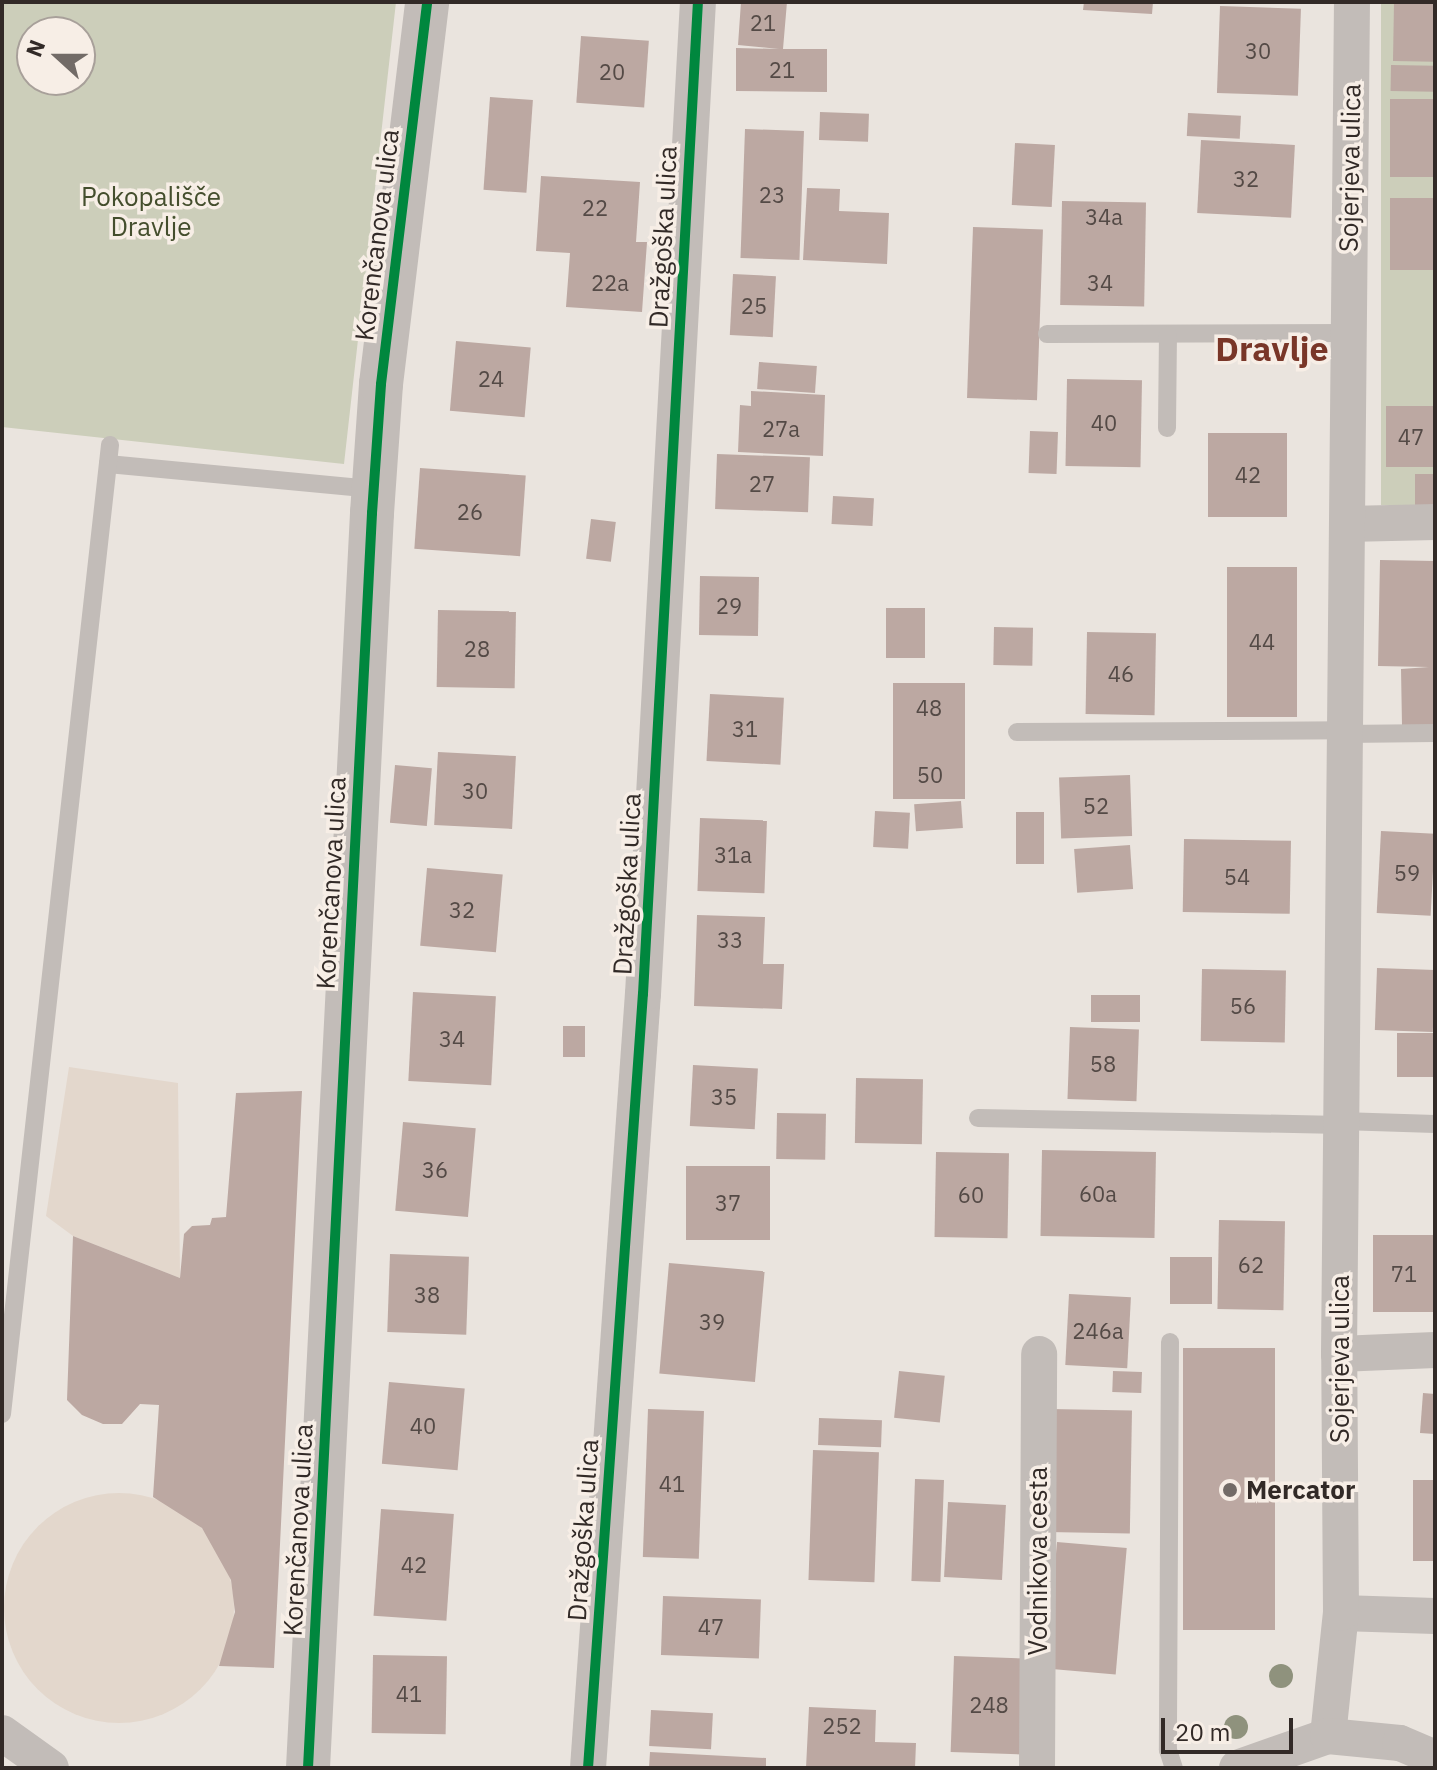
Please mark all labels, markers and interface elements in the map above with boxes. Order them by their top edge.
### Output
house number: 21 [750,10,776,36]
north arrow [16,16,96,96]
text: N [19,35,51,61]
house number: 30 [1245,38,1271,64]
house number: 21 [769,57,795,83]
house number: 20 [599,59,625,85]
street label: Sojerjeva ulica [1333,84,1367,252]
street label: Korenčanova ulica [349,127,405,343]
street label: Dražgoška ulica [643,145,683,329]
house number: 32 [1233,166,1259,192]
park label: Pokopališče Dravlje [81,181,221,242]
house number: 23 [759,182,785,208]
house number: 22 [582,195,608,221]
house number: 34a [1085,204,1123,230]
house number: 22a [591,270,629,296]
house number: 34 [1087,270,1113,296]
house number: 25 [741,293,767,319]
district label: Dravlje [1215,329,1329,369]
house number: 24 [478,366,504,392]
house number: 40 [1091,410,1117,436]
house number: 27a [762,416,800,442]
house number: 47 [1398,424,1424,450]
house number: 42 [1235,462,1261,488]
house number: 27 [749,471,775,497]
house number: 26 [457,499,483,525]
house number: 29 [716,593,742,619]
house number: 44 [1249,629,1275,655]
house number: 28 [464,636,490,662]
house number: 46 [1108,661,1134,687]
house number: 48 [916,695,942,721]
house number: 31 [732,716,758,742]
house number: 50 [917,762,943,788]
street label: Korenčanova ulica [310,776,352,990]
house number: 30 [462,778,488,804]
street label: Dražgoška ulica [607,792,647,976]
house number: 52 [1083,793,1109,819]
house number: 31a [714,842,752,868]
house number: 59 [1394,860,1420,886]
house number: 54 [1224,864,1250,890]
house number: 32 [449,897,475,923]
house number: 33 [717,927,743,953]
house number: 56 [1230,993,1256,1019]
house number: 34 [439,1026,465,1052]
house number: 58 [1090,1051,1116,1077]
house number: 35 [711,1084,737,1110]
house number: 36 [422,1157,448,1183]
house number: 60a [1079,1181,1117,1207]
house number: 60 [958,1182,984,1208]
house number: 37 [715,1190,741,1216]
house number: 62 [1238,1252,1264,1278]
house number: 71 [1391,1261,1417,1287]
street label: Sojerjeva ulica [1324,1275,1356,1443]
house number: 38 [414,1282,440,1308]
house number: 39 [699,1309,725,1335]
house number: 246a [1072,1318,1124,1344]
house number: 40 [410,1413,436,1439]
street label: Korenčanova ulica [277,1423,319,1637]
street label: Dražgoška ulica [561,1438,605,1622]
street label: Vodnikova cesta [1022,1467,1054,1655]
house number: 41 [659,1471,685,1497]
place label: Mercator [1246,1474,1355,1506]
marker: Mercator [1221,1481,1239,1499]
house number: 42 [401,1552,427,1578]
house number: 47 [698,1614,724,1640]
house number: 41 [396,1681,422,1707]
house number: 248 [969,1692,1009,1718]
scale bar [1165,1702,1297,1752]
house number: 252 [822,1713,862,1739]
text: 20 m [1175,1716,1230,1748]

